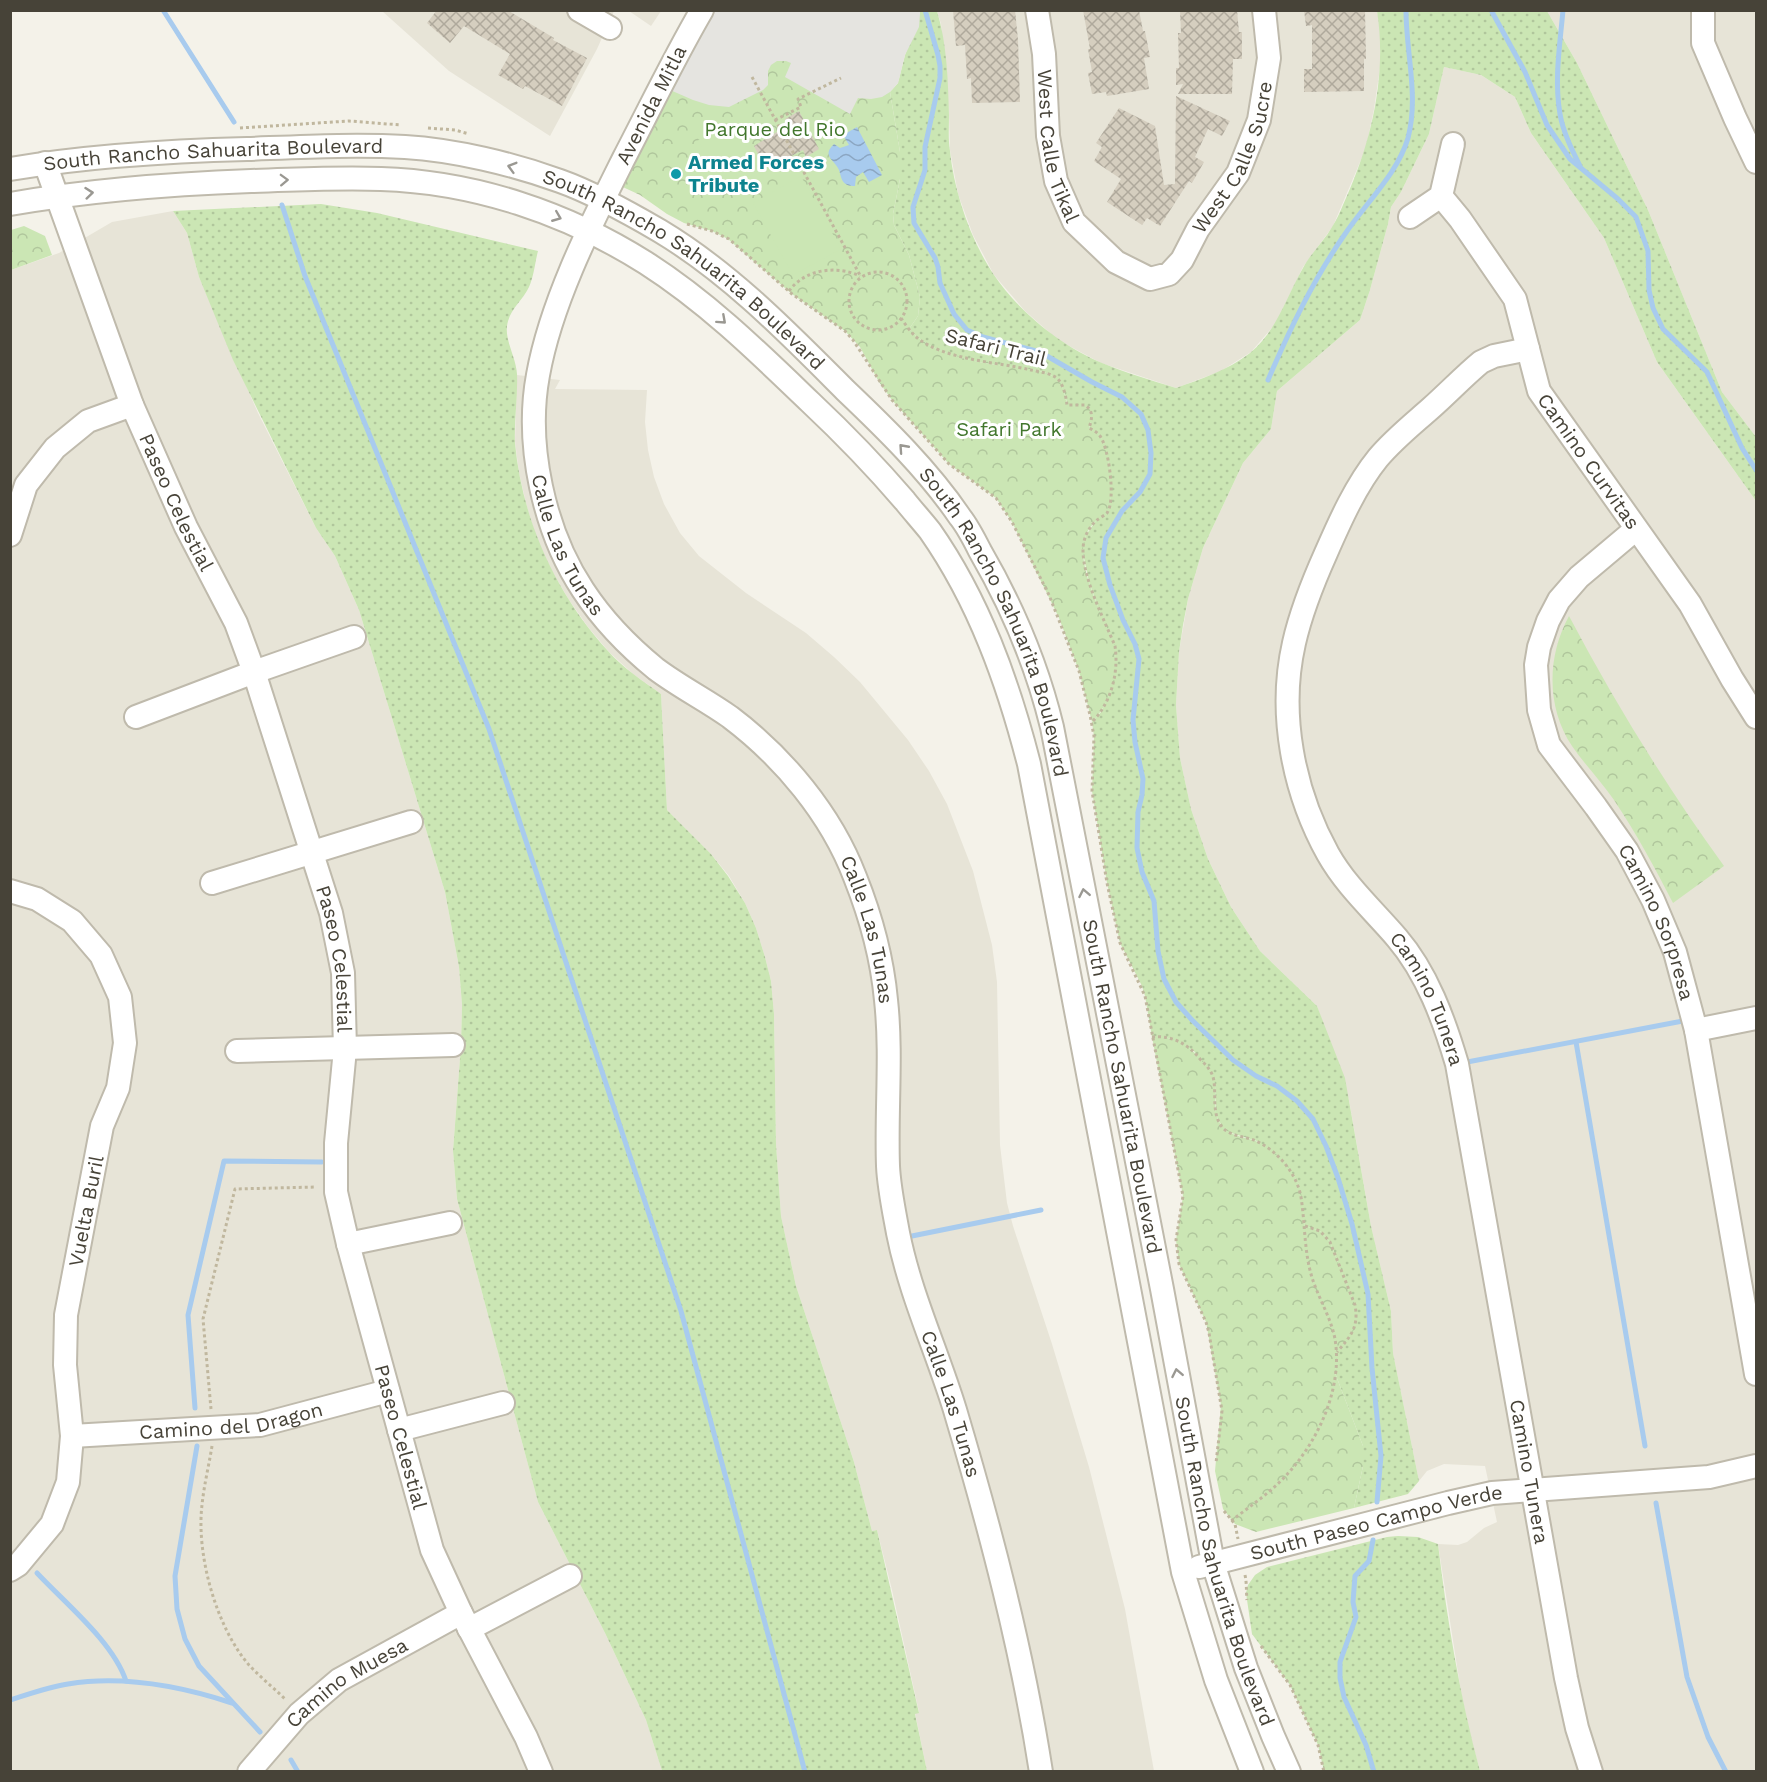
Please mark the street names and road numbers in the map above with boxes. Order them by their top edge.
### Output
street label: Avenida Mitla [611,41,691,169]
street label: West Calle Tikal [1033,69,1085,226]
street label: West Calle Sucre [1187,80,1277,238]
street label: South Rancho Sahuarita Boulevard [42,134,383,176]
street label: South Rancho Sahuarita Boulevard [540,164,830,375]
street label: Safari Trail [943,323,1049,371]
street label: Camino Curvitas [1532,389,1645,534]
street label: Paseo Celestial [134,430,219,575]
street label: South Rancho Sahuarita Boulevard [914,462,1073,779]
street label: Calle Las Tunas [527,472,609,620]
street label: Camino Sorpresa [1613,840,1699,1003]
street label: Calle Las Tunas [835,852,898,1005]
street label: Paseo Celestial [311,882,357,1033]
street label: South Rancho Sahuarita Boulevard [1078,917,1167,1256]
street label: Camino Tunera [1385,927,1469,1069]
street label: Vuelta Buril [63,1153,109,1269]
street label: Calle Las Tunas [916,1327,986,1480]
street label: Paseo Celestial [370,1362,432,1512]
street label: South Rancho Sahuarita Boulevard [1170,1394,1280,1729]
street label: Camino del Dragon [138,1397,325,1444]
street label: Camino Tunera [1505,1397,1554,1546]
street label: South Paseo Campo Verde [1248,1480,1503,1565]
street label: Camino Muesa [281,1633,412,1733]

